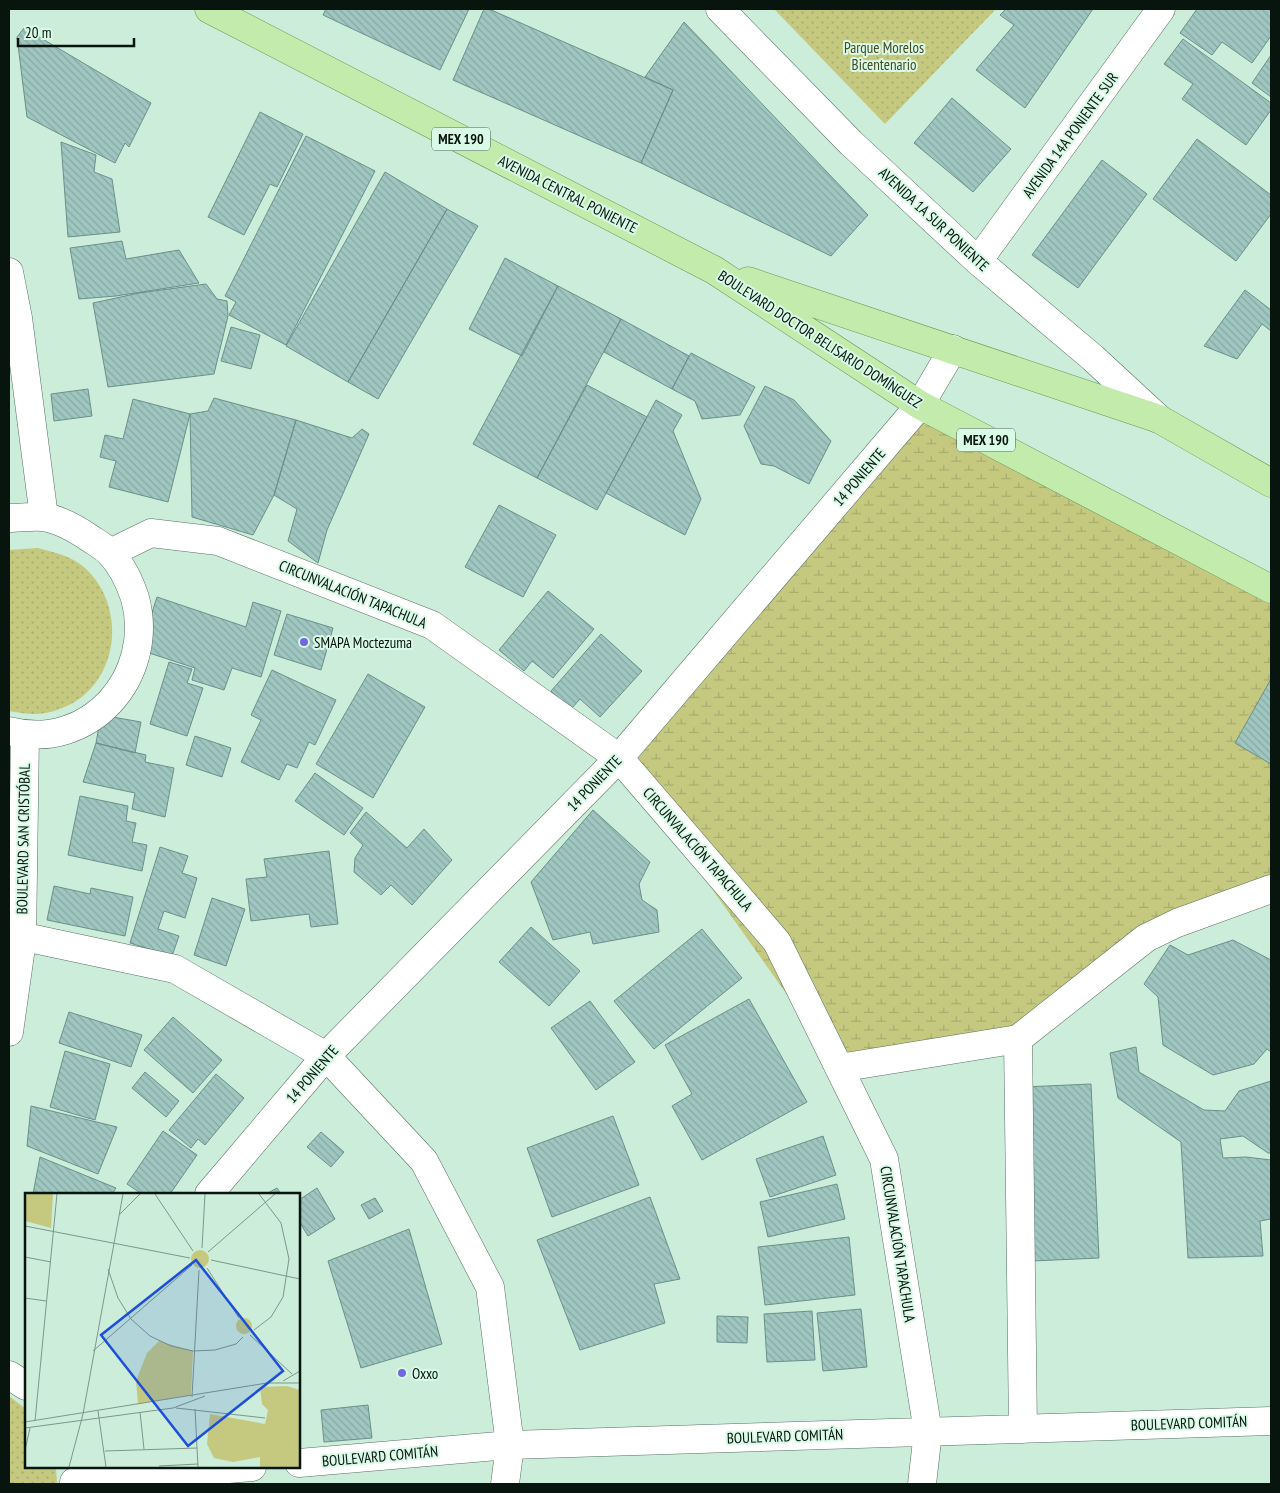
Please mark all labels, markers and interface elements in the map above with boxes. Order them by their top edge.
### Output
scale bar [18,15,134,47]
text: 20 m [25,23,51,42]
park label: Parque Morelos Bicentenario [844,38,924,74]
street label: AVENIDA 14A PONIENTE SUR [1018,68,1122,202]
road number: MEX 190 [432,128,490,150]
street label: AVENIDA CENTRAL PONIENTE [495,151,641,237]
street label: AVENIDA 1A SUR PONIENTE [875,163,993,275]
street label: BOULEVARD DOCTOR BELISARIO DOMÍNGUEZ [715,266,926,412]
road number: MEX 190 [957,428,1015,452]
street label: 14 PONIENTE [829,444,889,510]
street label: CIRCUNVALACIÓN TAPACHULA [276,556,431,633]
place label: SMAPA Moctezuma [314,633,412,652]
marker: SMAPA Moctezuma [298,636,310,648]
street label: 14 PONIENTE [563,751,625,815]
street label: BOULEVARD SAN CRISTÓBAL [12,763,34,915]
street label: CIRCUNVALACIÓN TAPACHULA [639,783,758,915]
street label: 14 PONIENTE [282,1041,342,1107]
street label: CIRCUNVALACIÓN TAPACHULA [876,1165,920,1324]
inset map [25,1193,300,1468]
place label: Oxxo [412,1364,438,1383]
marker: Oxxo [396,1367,408,1379]
street label: BOULEVARD COMITÁN [1131,1411,1247,1435]
street label: BOULEVARD COMITÁN [727,1424,843,1448]
street label: BOULEVARD COMITÁN [321,1441,439,1471]

